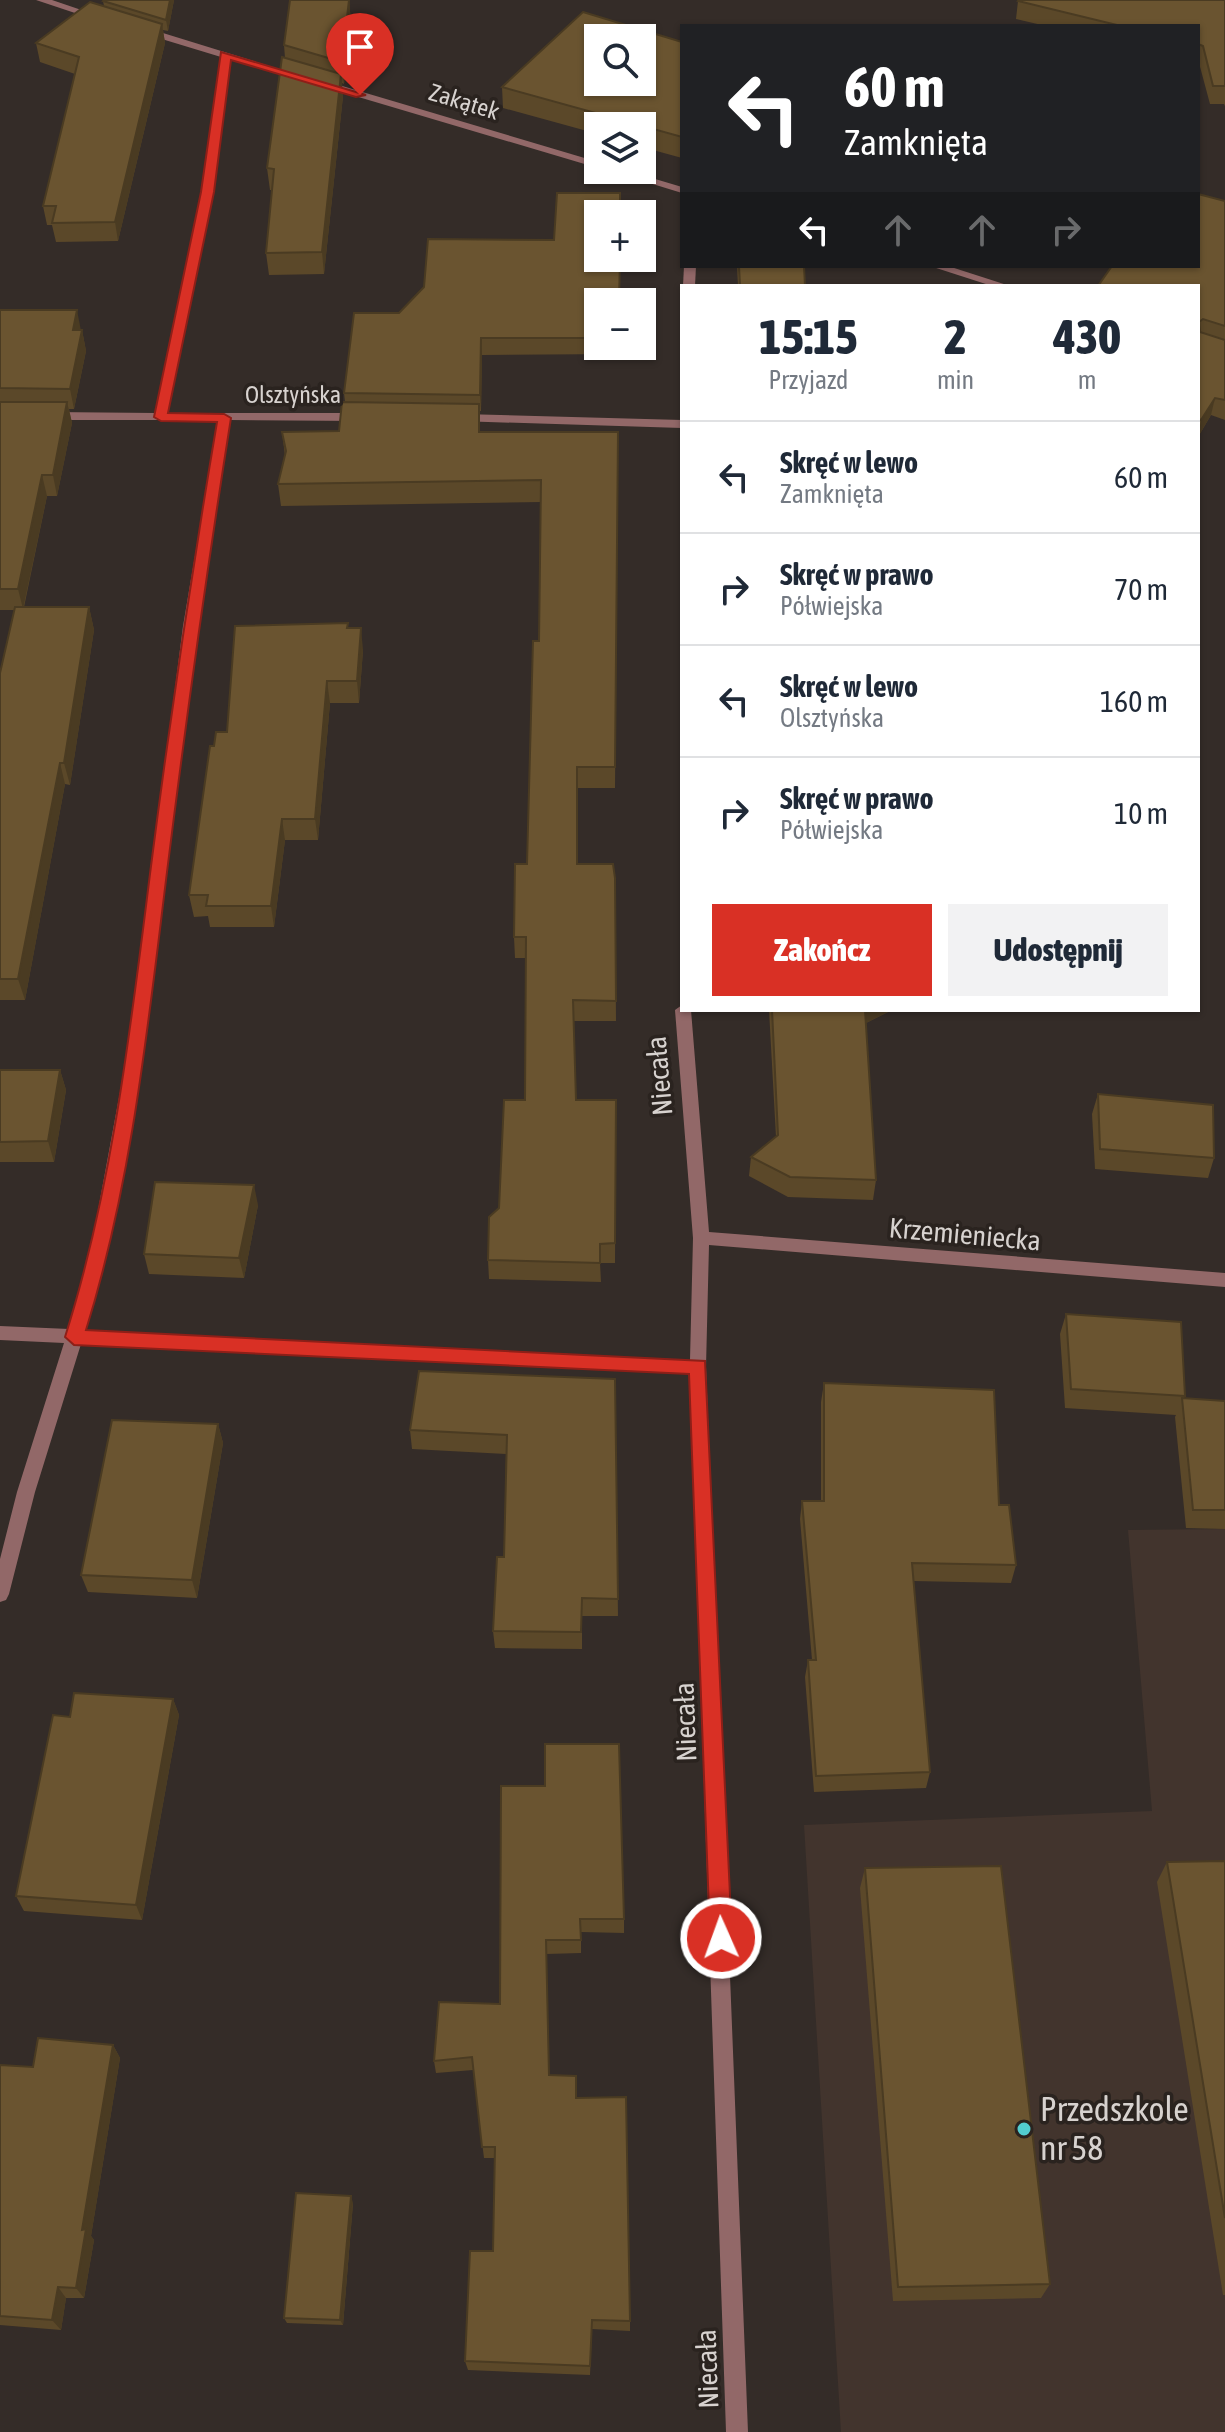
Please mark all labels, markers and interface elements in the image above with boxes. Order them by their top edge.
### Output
pin [326,13,394,95]
map controls [584,24,656,360]
button: search [584,24,656,96]
icon: arrive [338,25,382,69]
text: 60 m [844,55,945,119]
icon: left [712,56,816,160]
street label: Zakątek [426,78,503,125]
button: layers [584,112,656,184]
text: Zamknięta [844,121,988,163]
button: + [584,200,656,272]
icon: left [792,208,836,252]
icon: ahead [876,208,920,252]
icon: ahead [960,208,1004,252]
icon: right [1044,208,1088,252]
button: − [584,288,656,360]
text: 15:15 [759,309,858,364]
text: 2 [944,309,967,364]
text: 430 [1053,309,1121,364]
text: Przyjazd [768,365,848,395]
text: min [937,365,974,395]
text: m [1078,365,1096,395]
street label: Olsztyńska [245,381,341,408]
text: Skręć w lewo [780,445,918,479]
icon: left [712,455,756,499]
text: 60 m [1114,460,1168,494]
text: Zamknięta [780,479,884,509]
text: Skręć w prawo [780,557,933,591]
icon: right [712,567,756,611]
text: 70 m [1114,572,1168,606]
text: Półwiejska [780,591,883,621]
text: Skręć w lewo [780,669,918,703]
icon: left [712,679,756,723]
text: 160 m [1100,684,1168,718]
text: Olsztyńska [780,703,884,733]
text: Skręć w prawo [780,781,933,815]
icon: right [712,791,756,835]
text: 10 m [1114,796,1168,830]
text: Półwiejska [780,815,883,845]
button: Zakończ [712,904,932,996]
button: Udostępnij [948,904,1168,996]
street label: Niecała [640,1035,678,1117]
street label: Krzemieniecka [888,1211,1042,1257]
street label: Niecała [668,1682,702,1762]
position arrow [679,1896,763,1980]
place label: Przedszkole nr 58 [1040,2089,1189,2167]
marker: Przedszkole nr 58 [1015,2120,1033,2138]
street label: Niecała [690,2329,724,2409]

